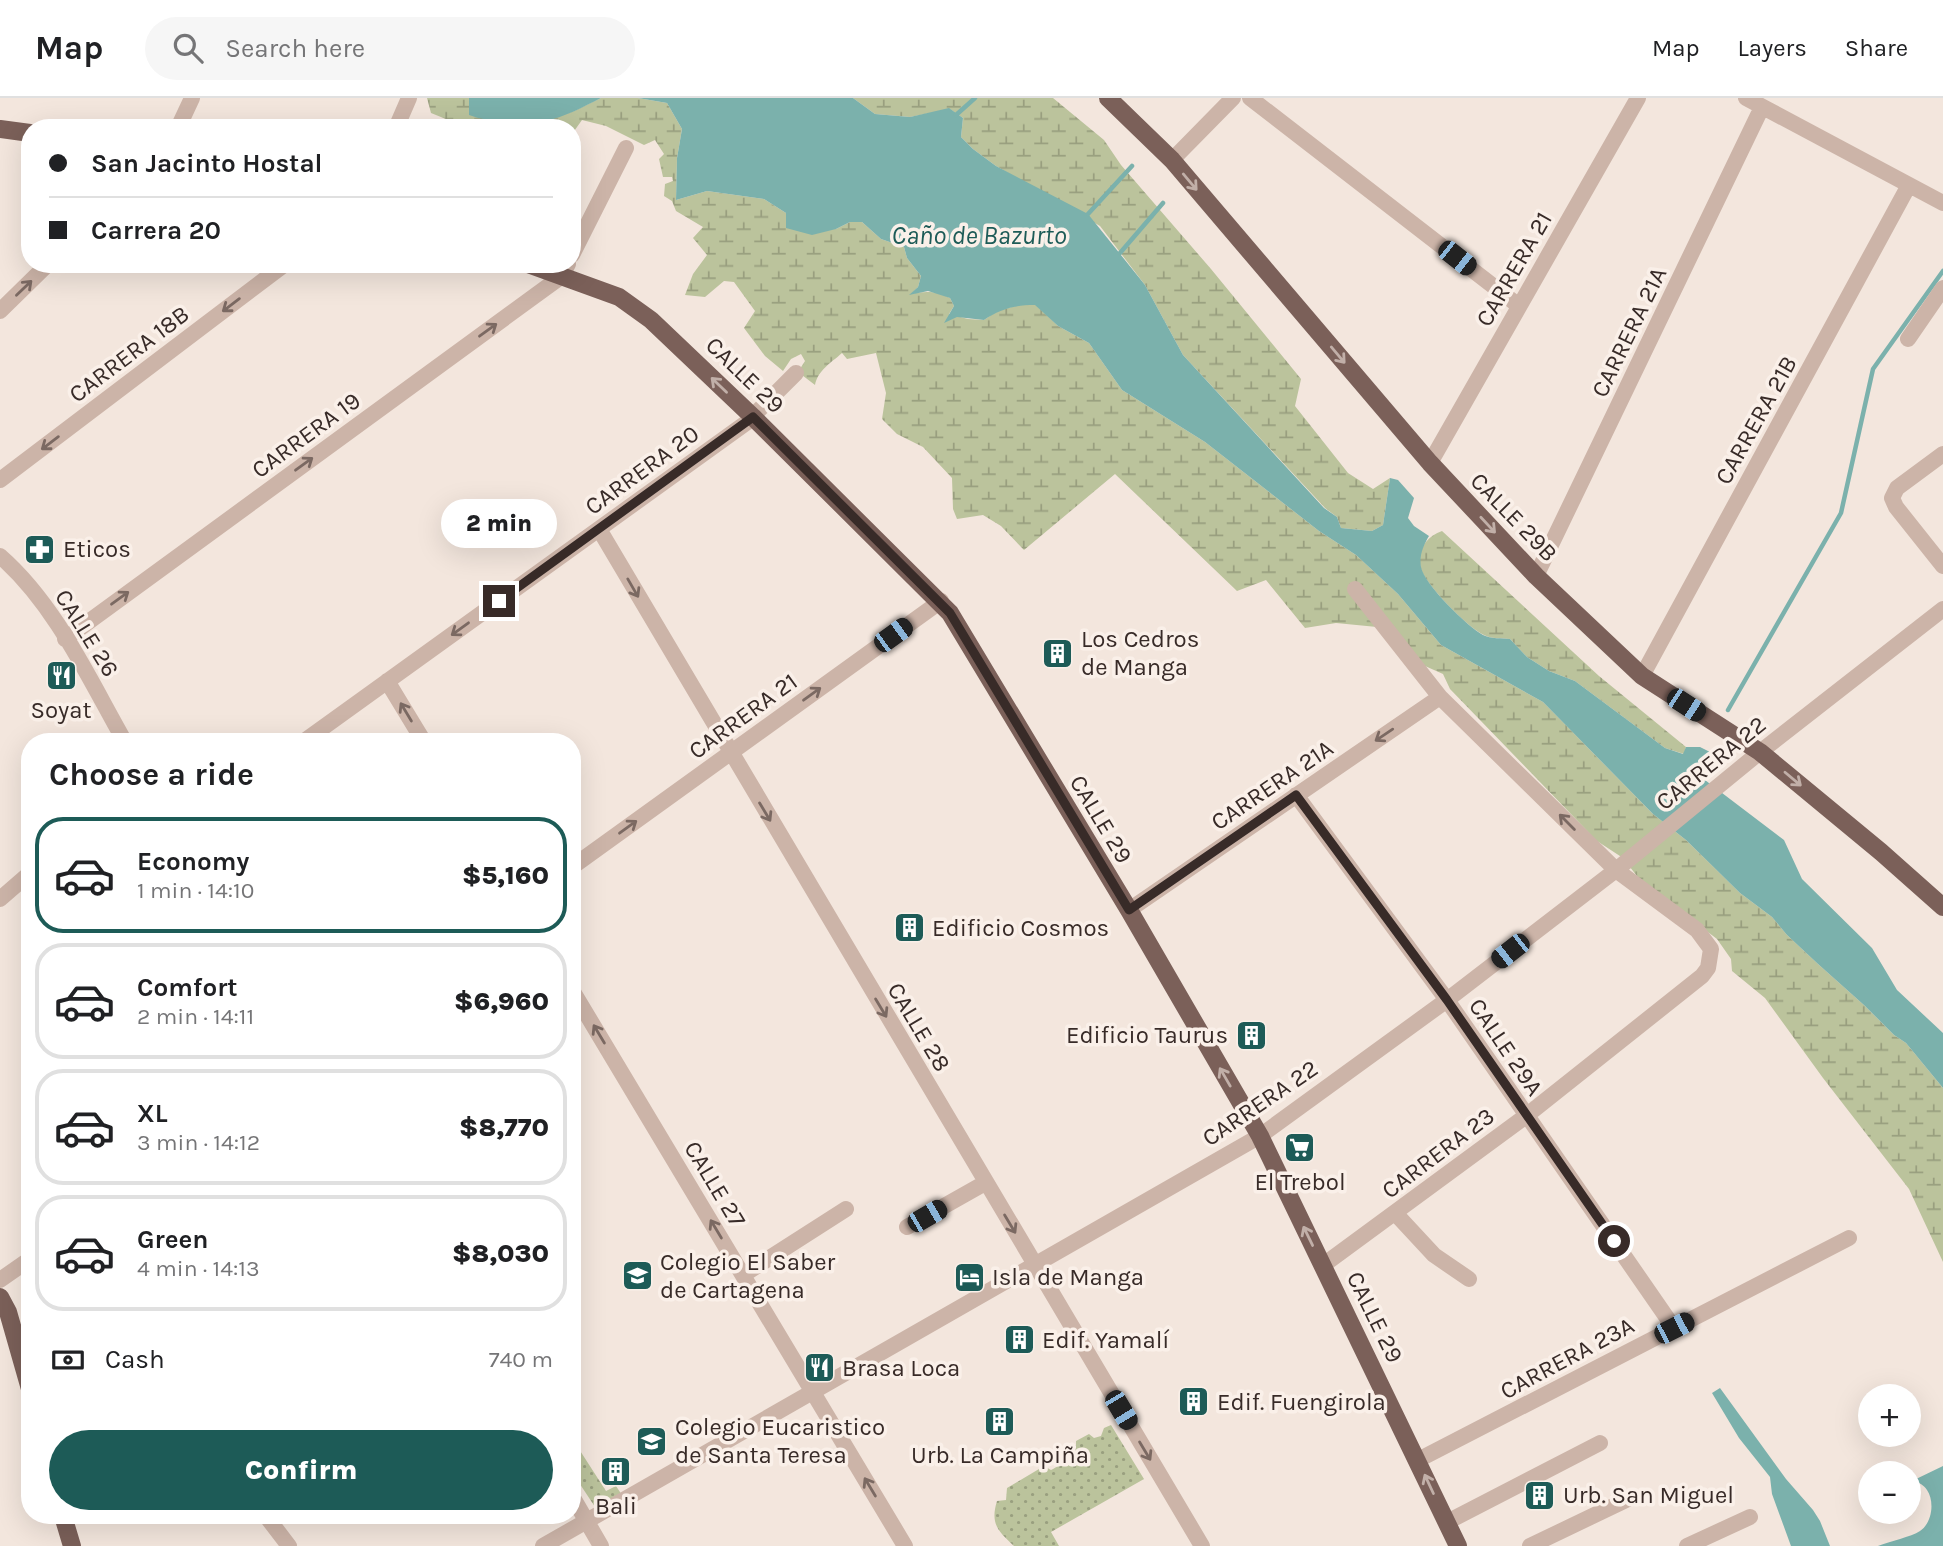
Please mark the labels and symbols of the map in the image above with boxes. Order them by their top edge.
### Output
one-way arrow [1182,172,1198,190]
street label: CARRERA 21 [1470,207,1558,331]
water label: Caño de Bazurto [892,220,1067,251]
car [1434,237,1481,279]
street label: CARRERA 21A [1585,262,1673,402]
one-way arrow [15,279,32,296]
one-way arrow [222,298,241,313]
street label: CARRERA 18B [63,300,195,408]
one-way arrow [478,323,497,338]
street label: CALLE 29 [700,331,790,419]
one-way arrow [1330,346,1346,364]
street label: CARRERA 21B [1709,351,1803,489]
one-way arrow [711,376,728,393]
street label: CARRERA 19 [246,386,366,484]
street label: CARRERA 20 [580,419,704,521]
one-way arrow [41,435,59,450]
one-way arrow [294,457,313,472]
street label: CALLE 29B [1465,467,1563,567]
callout: 2 min [441,500,557,548]
one-way arrow [1480,516,1497,533]
pharmacy icon: Eticos [23,532,57,566]
place label: Eticos [63,535,131,563]
one-way arrow [627,577,640,598]
street label: CALLE 26 [49,584,125,682]
route end [483,585,515,617]
one-way arrow [111,591,129,606]
car [870,614,917,656]
one-way arrow [451,622,470,636]
place label: Los Cedros de Manga [1081,625,1199,681]
building icon: Los Cedros de Manga [1041,636,1075,670]
restaurant icon: Soyat [44,659,78,693]
street label: CARRERA 21 [683,667,803,765]
car [1663,685,1710,725]
one-way arrow [802,687,821,701]
place label: Soyat [30,696,92,724]
one-way arrow [398,702,412,722]
street label: CARRERA 22 [1650,710,1772,816]
one-way arrow [1375,728,1394,742]
street label: CARRERA 21A [1206,734,1339,836]
street label: CALLE 29 [1064,770,1138,868]
one-way arrow [1784,772,1802,787]
one-way arrow [759,801,772,822]
one-way arrow [1559,813,1576,830]
one-way arrow [618,820,636,835]
building icon: Edificio Cosmos [892,911,926,945]
place label: Edificio Cosmos [932,914,1109,942]
car [1487,930,1534,972]
street label: CALLE 28 [882,977,956,1077]
street label: CALLE 29A [1463,993,1549,1101]
one-way arrow [874,997,888,1017]
building icon: Edificio Taurus [1234,1018,1268,1052]
place label: Edificio Taurus [1066,1021,1228,1049]
one-way arrow [592,1025,606,1045]
street label: CARRERA 22 [1197,1054,1323,1152]
one-way arrow [1218,1067,1231,1088]
street label: CARRERA 23 [1376,1102,1500,1204]
supermarket icon: El Trebol [1283,1131,1317,1165]
street label: CALLE 27 [678,1136,752,1232]
place label: El Trebol [1254,1168,1346,1196]
car [904,1196,951,1236]
one-way arrow [1003,1214,1017,1234]
one-way arrow [708,1220,722,1240]
route start [1598,1225,1630,1257]
one-way arrow [1300,1226,1314,1247]
place label: Colegio El Saber de Cartagena [660,1248,836,1304]
school or university icon: Colegio El Saber de Cartagena [620,1259,654,1293]
hotel icon: Isla de Manga [952,1260,986,1294]
place label: Isla de Manga [992,1263,1144,1291]
street label: CALLE 29 [1341,1267,1409,1367]
car [1651,1309,1698,1347]
street label: CARRERA 23A [1495,1311,1639,1405]
building icon: Edif. Yamalí [1002,1323,1036,1357]
place label: Edif. Yamalí [1042,1326,1170,1354]
restaurant icon: Brasa Loca [802,1351,836,1385]
place label: Brasa Loca [842,1354,960,1382]
building icon: Edif. Fuengirola [1177,1385,1211,1419]
car [1102,1387,1141,1433]
place label: Edif. Fuengirola [1217,1388,1386,1416]
building icon: Urb. La Campiña [983,1404,1017,1438]
place label: Colegio Eucaristico de Santa Teresa [675,1413,885,1469]
school or university icon: Colegio Eucaristico de Santa Teresa [635,1424,669,1458]
one-way arrow [1138,1440,1152,1460]
place label: Urb. La Campiña [911,1441,1089,1469]
building icon: Bali [599,1455,633,1489]
one-way arrow [1422,1474,1435,1495]
one-way arrow [863,1478,877,1498]
building icon: Urb. San Miguel [1523,1478,1557,1512]
place label: Urb. San Miguel [1563,1481,1734,1509]
place label: Bali [595,1492,637,1520]

